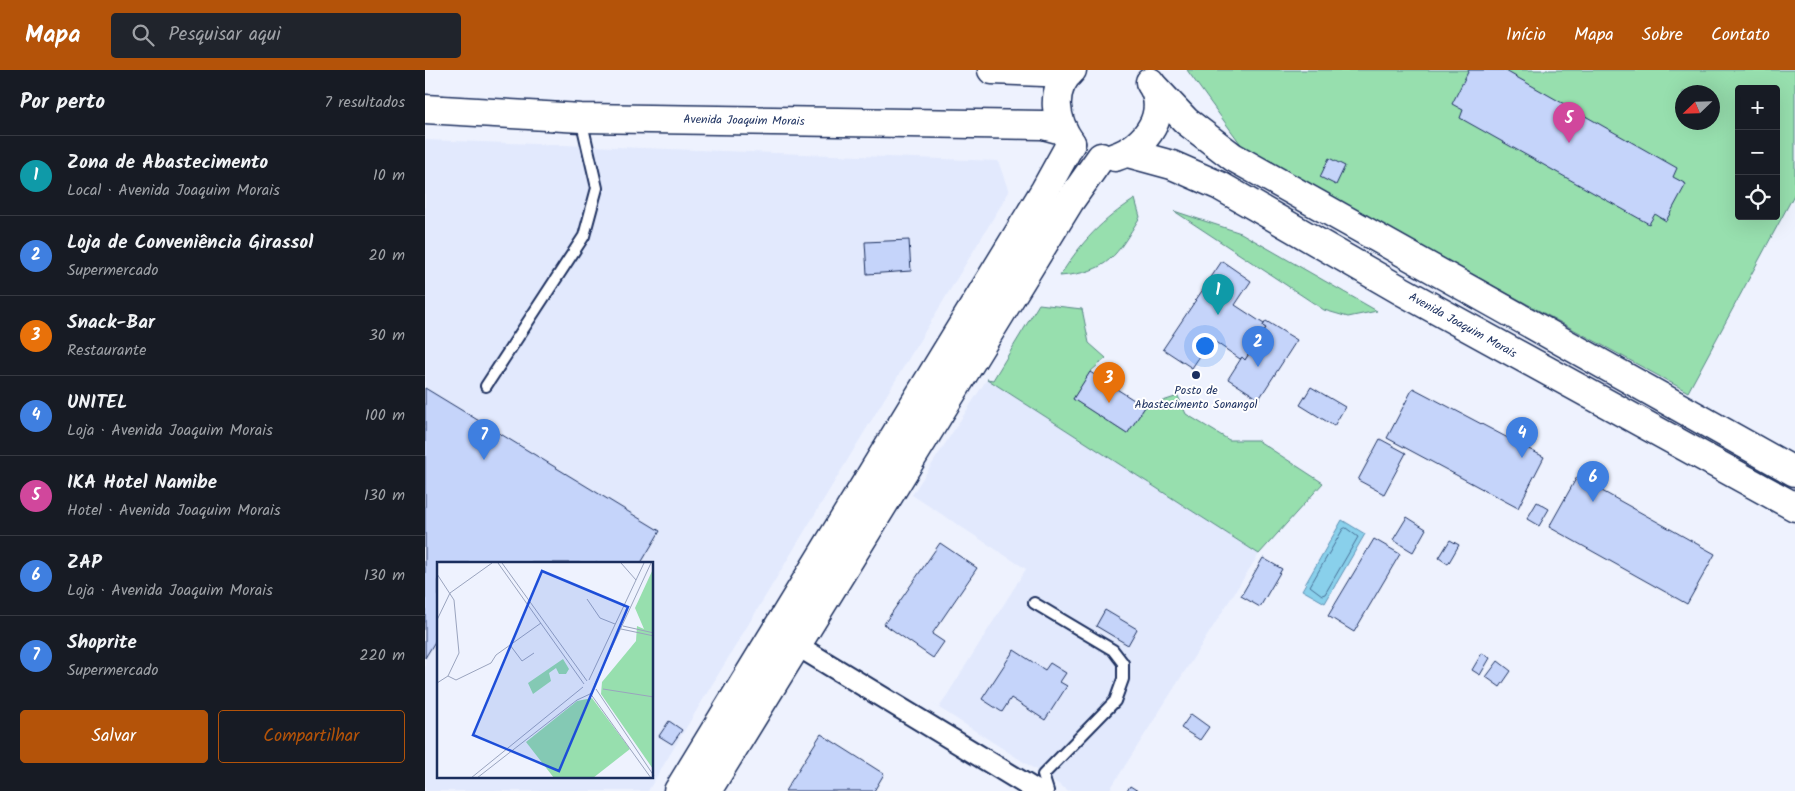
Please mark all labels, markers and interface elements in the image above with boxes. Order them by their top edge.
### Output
search box [111,13,461,58]
text: Mapa [25,16,81,55]
text: Pesquisar aqui [169,20,281,50]
icon: search [129,21,157,49]
text: Início [1506,21,1546,50]
text: Mapa [1574,21,1614,50]
text: Sobre [1642,21,1683,50]
text: Contato [1711,21,1770,50]
north arrow [1675,85,1720,130]
map controls [1735,85,1780,220]
button: + [1735,85,1780,130]
text: Por perto [20,86,105,119]
text: 7 resultados [325,90,405,115]
pin: 5 [1553,102,1585,143]
street label: Avenida Joaquim Morais [683,110,805,131]
button: − [1735,130,1780,175]
text: Zona de Abastecimento [67,148,268,178]
text: 1 [34,163,38,188]
text: 10 m [373,163,405,188]
button: locate [1735,175,1780,220]
text: Local · Avenida Joaquim Morais [67,178,280,203]
text: Loja de Conveniência Girassol [67,228,313,258]
text: 2 [31,243,41,268]
text: 20 m [369,243,405,268]
text: Supermercado [67,258,158,283]
pin: 1 [1202,274,1234,315]
street label: Avenida Joaquim Morais [1405,288,1520,363]
text: Snack-Bar [67,308,155,338]
text: 3 [32,323,40,348]
text: 30 m [369,323,405,348]
pin: 2 [1242,326,1274,367]
your location [1192,333,1218,359]
text: Restaurante [67,338,146,363]
pin: 3 [1093,362,1125,403]
marker: Posto de Abastecimento Sonangol [1190,369,1202,381]
place label: Posto de Abastecimento Sonangol [1134,381,1258,414]
text: UNITEL [67,388,127,418]
text: 4 [32,403,40,428]
text: 100 m [365,403,405,428]
pin: 4 [1506,417,1538,458]
text: Loja · Avenida Joaquim Morais [67,418,273,443]
pin: 7 [468,419,500,460]
pin: 6 [1577,461,1609,502]
text: IKA Hotel Namibe [67,468,217,498]
text: 5 [32,483,40,508]
text: 130 m [364,483,405,508]
text: Hotel · Avenida Joaquim Morais [67,498,281,523]
text: ZAP [67,548,102,578]
inset map [437,562,654,778]
text: 6 [32,563,40,588]
text: 130 m [364,563,405,588]
text: Loja · Avenida Joaquim Morais [67,578,273,603]
text: Shoprite [67,628,137,658]
text: 7 [32,643,40,668]
text: 220 m [359,643,405,668]
text: Supermercado [67,658,158,683]
button: Salvar [20,710,208,763]
button: Compartilhar [218,710,405,763]

